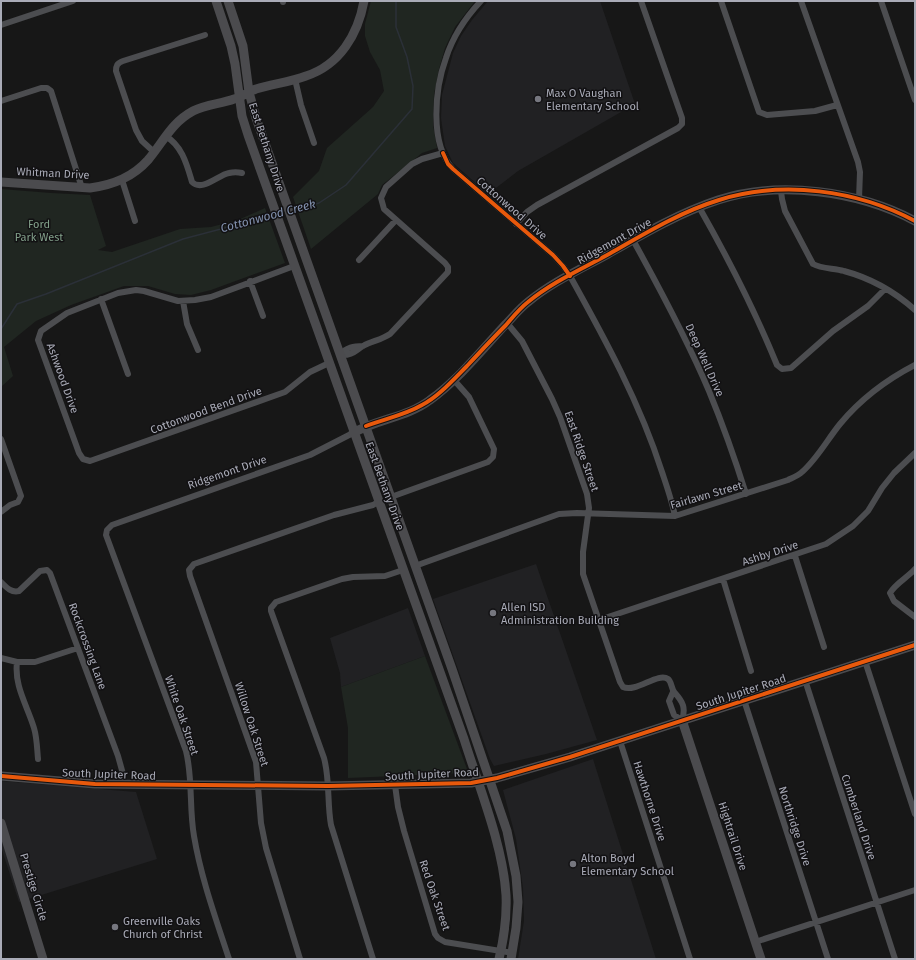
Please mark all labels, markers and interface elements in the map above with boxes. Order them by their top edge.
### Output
place label: Max O Vaughan Elementary School [546,87,639,113]
marker: Max O Vaughan Elementary School [533,94,543,104]
street label: East Bethany Drive [246,101,287,193]
street label: Whitman Drive [16,165,90,182]
street label: Cottonwood Drive [474,174,550,242]
water label: Cottonwood Creek [219,196,317,235]
street label: Ridgemont Drive [575,216,654,267]
park label: Ford Park West [15,218,63,244]
street label: Deep Well Drive [683,322,726,399]
street label: Ashwood Drive [44,341,81,415]
street label: Cottonwood Bend Drive [149,384,264,437]
street label: East Ridge Street [562,409,601,493]
street label: East Bethany Drive [362,440,407,532]
street label: Ridgemont Drive [186,453,268,492]
street label: Fairlawn Street [669,479,744,512]
street label: Ashby Drive [740,538,800,569]
street label: Rockcrossing Lane [66,601,109,691]
place label: Allen ISD Administration Building [501,601,619,627]
marker: Allen ISD Administration Building [488,608,498,618]
street label: South Jupiter Road [695,672,788,713]
street label: White Oak Street [162,674,201,757]
street label: Willow Oak Street [232,680,271,768]
street label: Hawthorne Drive [630,759,669,843]
street label: South Jupiter Road [62,766,156,783]
street label: South Jupiter Road [385,766,479,783]
street label: Cumberland Drive [839,773,879,862]
street label: Northridge Drive [776,785,813,868]
street label: Hightrail Drive [715,800,750,872]
street label: Prestige Circle [17,852,50,923]
place label: Alton Boyd Elementary School [581,852,674,878]
street label: Red Oak Street [416,858,453,932]
marker: Alton Boyd Elementary School [568,859,578,869]
place label: Greenville Oaks Church of Christ [123,915,202,941]
marker: Greenville Oaks Church of Christ [110,922,120,932]

